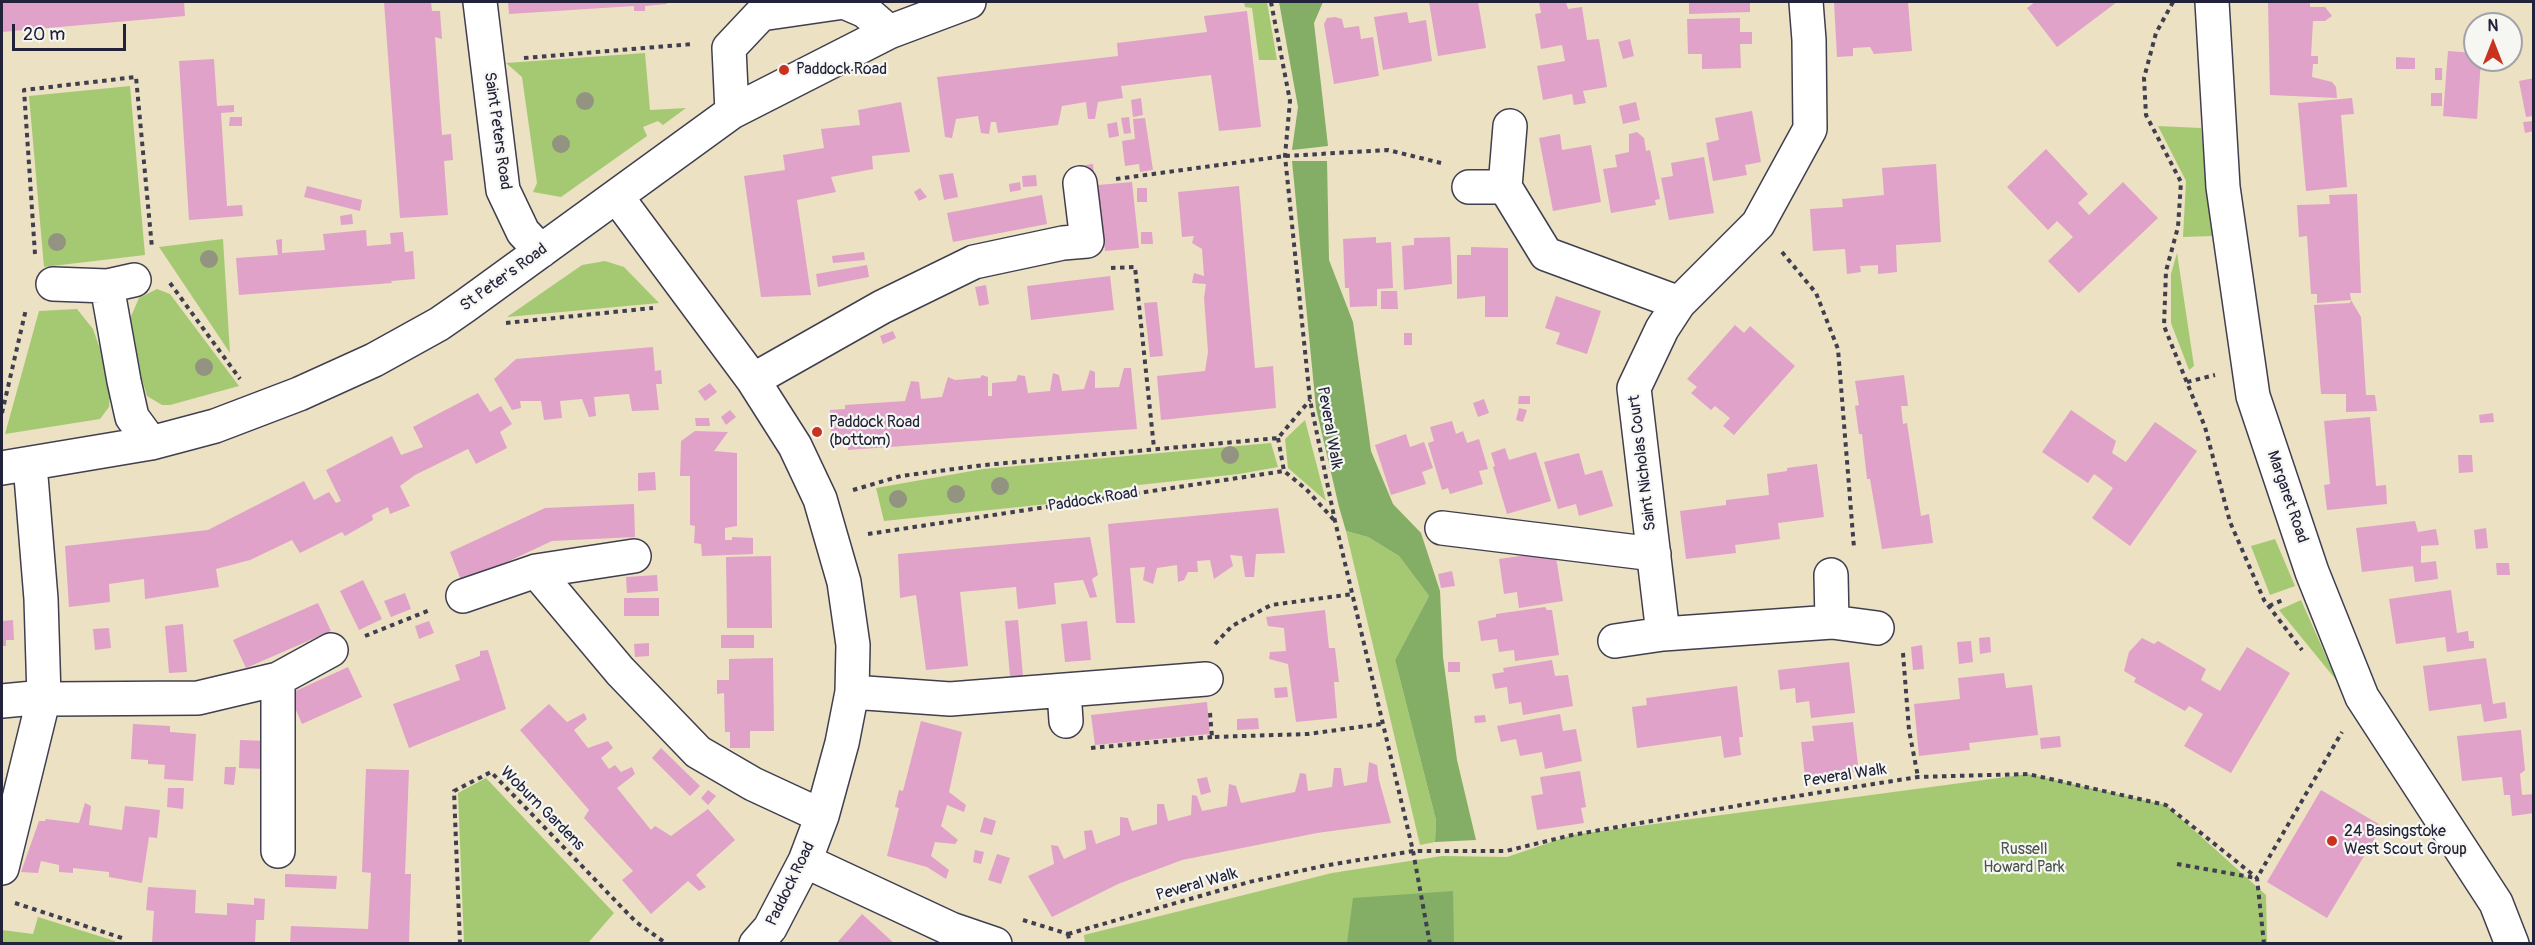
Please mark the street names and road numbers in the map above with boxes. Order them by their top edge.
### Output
street label: Saint Peters Road [479,71,515,191]
street label: St Peter's Road [457,240,551,316]
street label: Peveral Walk [1312,385,1346,471]
street label: Saint Nicholas Court [1625,394,1661,532]
street label: Margaret Road [2262,448,2312,546]
street label: Paddock Road [1047,483,1139,517]
street label: Peveral Walk [1802,760,1888,792]
street label: Woburn Gardens [496,763,588,855]
street label: Paddock Road [762,839,820,929]
street label: Peveral Walk [1154,864,1240,906]

